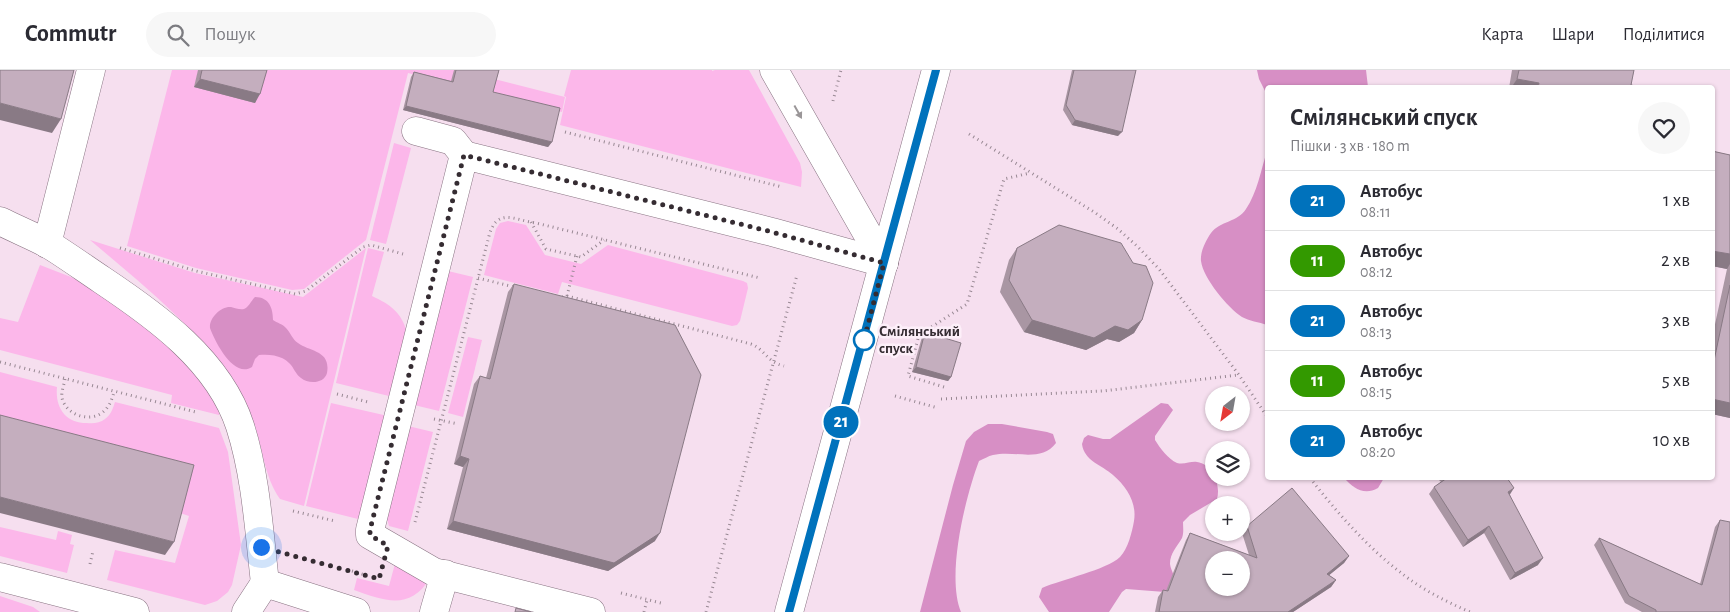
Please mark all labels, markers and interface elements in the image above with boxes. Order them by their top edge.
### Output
search box [146,12,496,57]
icon: search [164,21,192,49]
text: Commutr [25,22,116,46]
text: Пошук [204,25,256,44]
text: Карта [1481,26,1523,44]
text: Шари [1551,26,1595,44]
text: Поділитися [1623,26,1705,44]
button: heart [1638,102,1690,154]
one-way arrow [794,105,802,120]
text: Смілянський спуск [1290,106,1478,130]
text: Пішки · 3 хв · 180 m [1290,138,1410,154]
text: Автобус [1360,182,1423,201]
text: 1 хв [1663,191,1690,210]
text: 21 [1310,192,1325,210]
text: 08:11 [1360,204,1391,220]
text: Автобус [1360,242,1423,261]
text: 2 хв [1661,251,1690,270]
text: 11 [1311,252,1324,270]
text: 08:12 [1360,264,1392,280]
text: Автобус [1360,302,1423,321]
text: 3 хв [1662,311,1690,330]
text: 21 [1310,312,1325,330]
place label: Смілянський спуск [879,324,960,356]
text: 08:13 [1360,324,1392,340]
marker: Смілянський спуск [853,329,875,351]
text: Автобус [1360,362,1423,381]
text: 5 хв [1662,371,1690,390]
text: 11 [1311,372,1324,390]
text: 08:15 [1360,384,1392,400]
north arrow [1205,386,1250,431]
map controls [1205,386,1250,596]
line badge: 21 [818,406,864,438]
text: 21 [834,413,848,431]
text: Автобус [1360,422,1423,441]
text: 10 хв [1653,431,1690,450]
text: 21 [1310,432,1325,450]
button: layers [1205,441,1250,486]
text: 08:20 [1360,444,1395,460]
button: + [1205,496,1250,541]
your location [249,535,274,560]
button: − [1205,551,1250,596]

